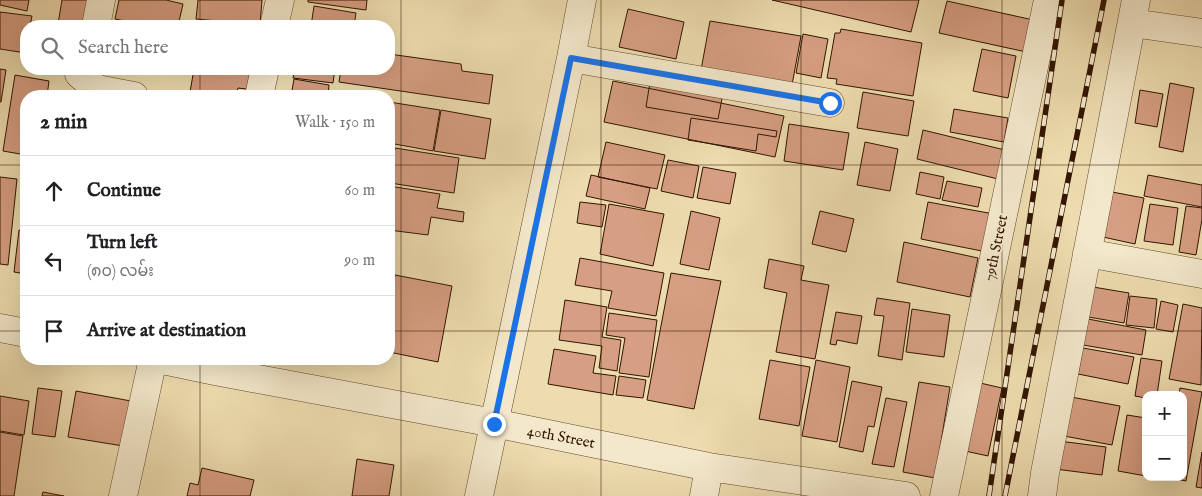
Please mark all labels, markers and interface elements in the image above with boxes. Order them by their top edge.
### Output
search box [20,20,395,75]
icon: search [38,34,66,62]
text: Search here [78,36,169,60]
route start [819,92,842,115]
text: 2 min [40,109,87,136]
text: Walk · 150 m [295,113,375,133]
icon: ahead [40,177,68,205]
text: Continue [87,179,161,203]
text: 60 m [345,181,375,201]
street label: 79th Street [980,213,1012,283]
text: Turn left [87,231,158,255]
icon: left [40,247,68,275]
text: 90 m [344,251,375,271]
text: (၈၀) လမ်း [87,262,154,282]
icon: arrive [40,317,68,345]
text: Arrive at destination [87,319,246,343]
map controls [1142,391,1187,481]
button: + [1142,391,1187,436]
route end [483,413,506,436]
street label: 40th Street [526,421,596,453]
button: − [1142,436,1187,481]

